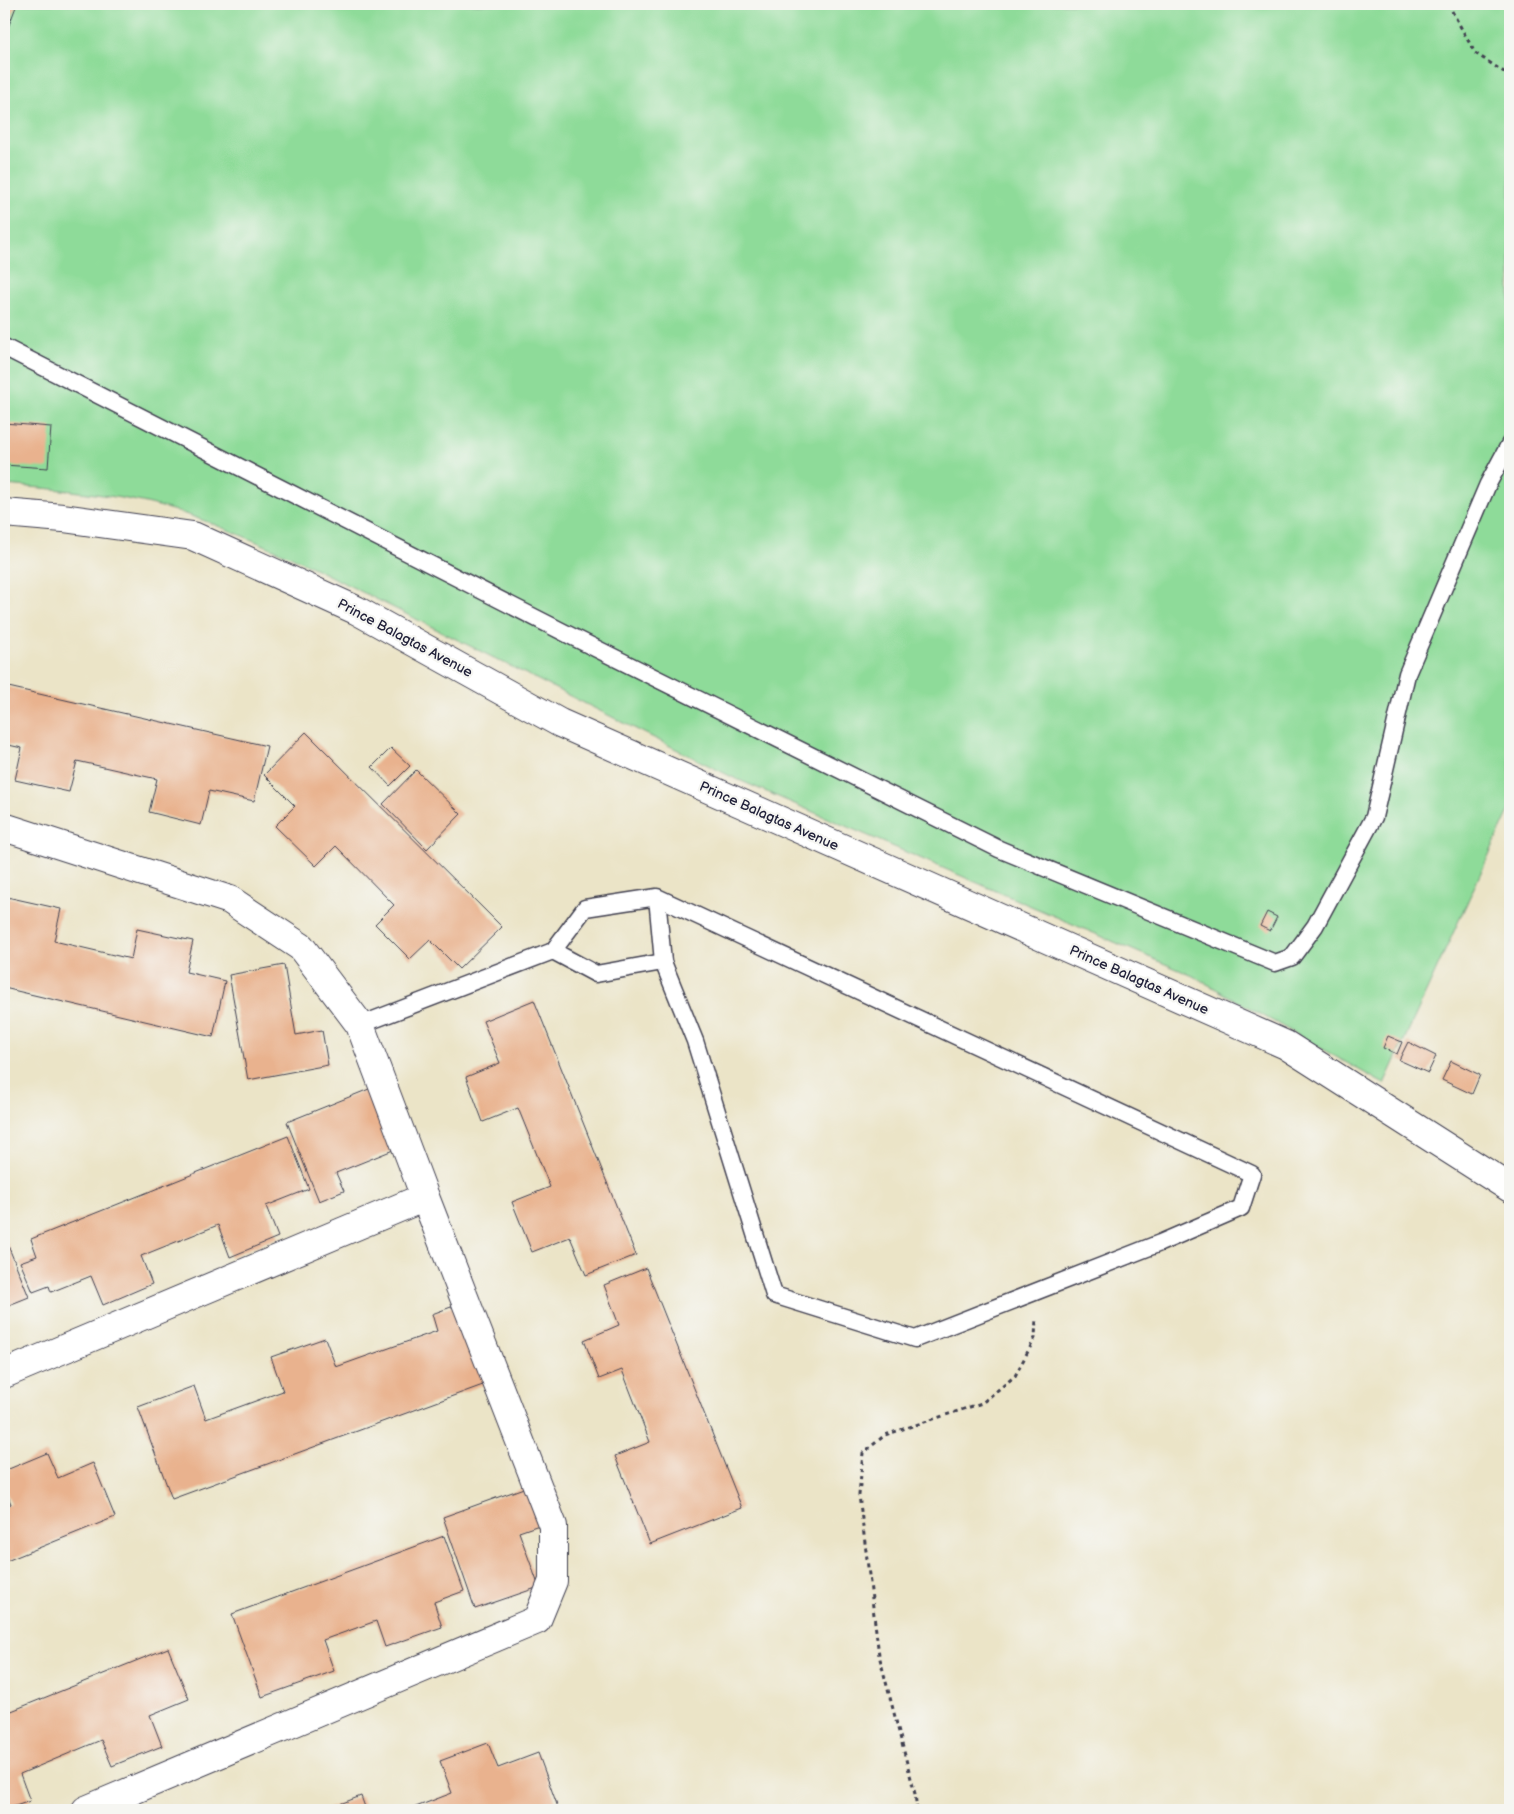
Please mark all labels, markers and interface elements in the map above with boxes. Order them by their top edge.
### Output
street label: Prince Balagtas Avenue [335,595,475,681]
street label: Prince Balagtas Avenue [697,778,841,854]
street label: Prince Balagtas Avenue [1067,942,1211,1018]

